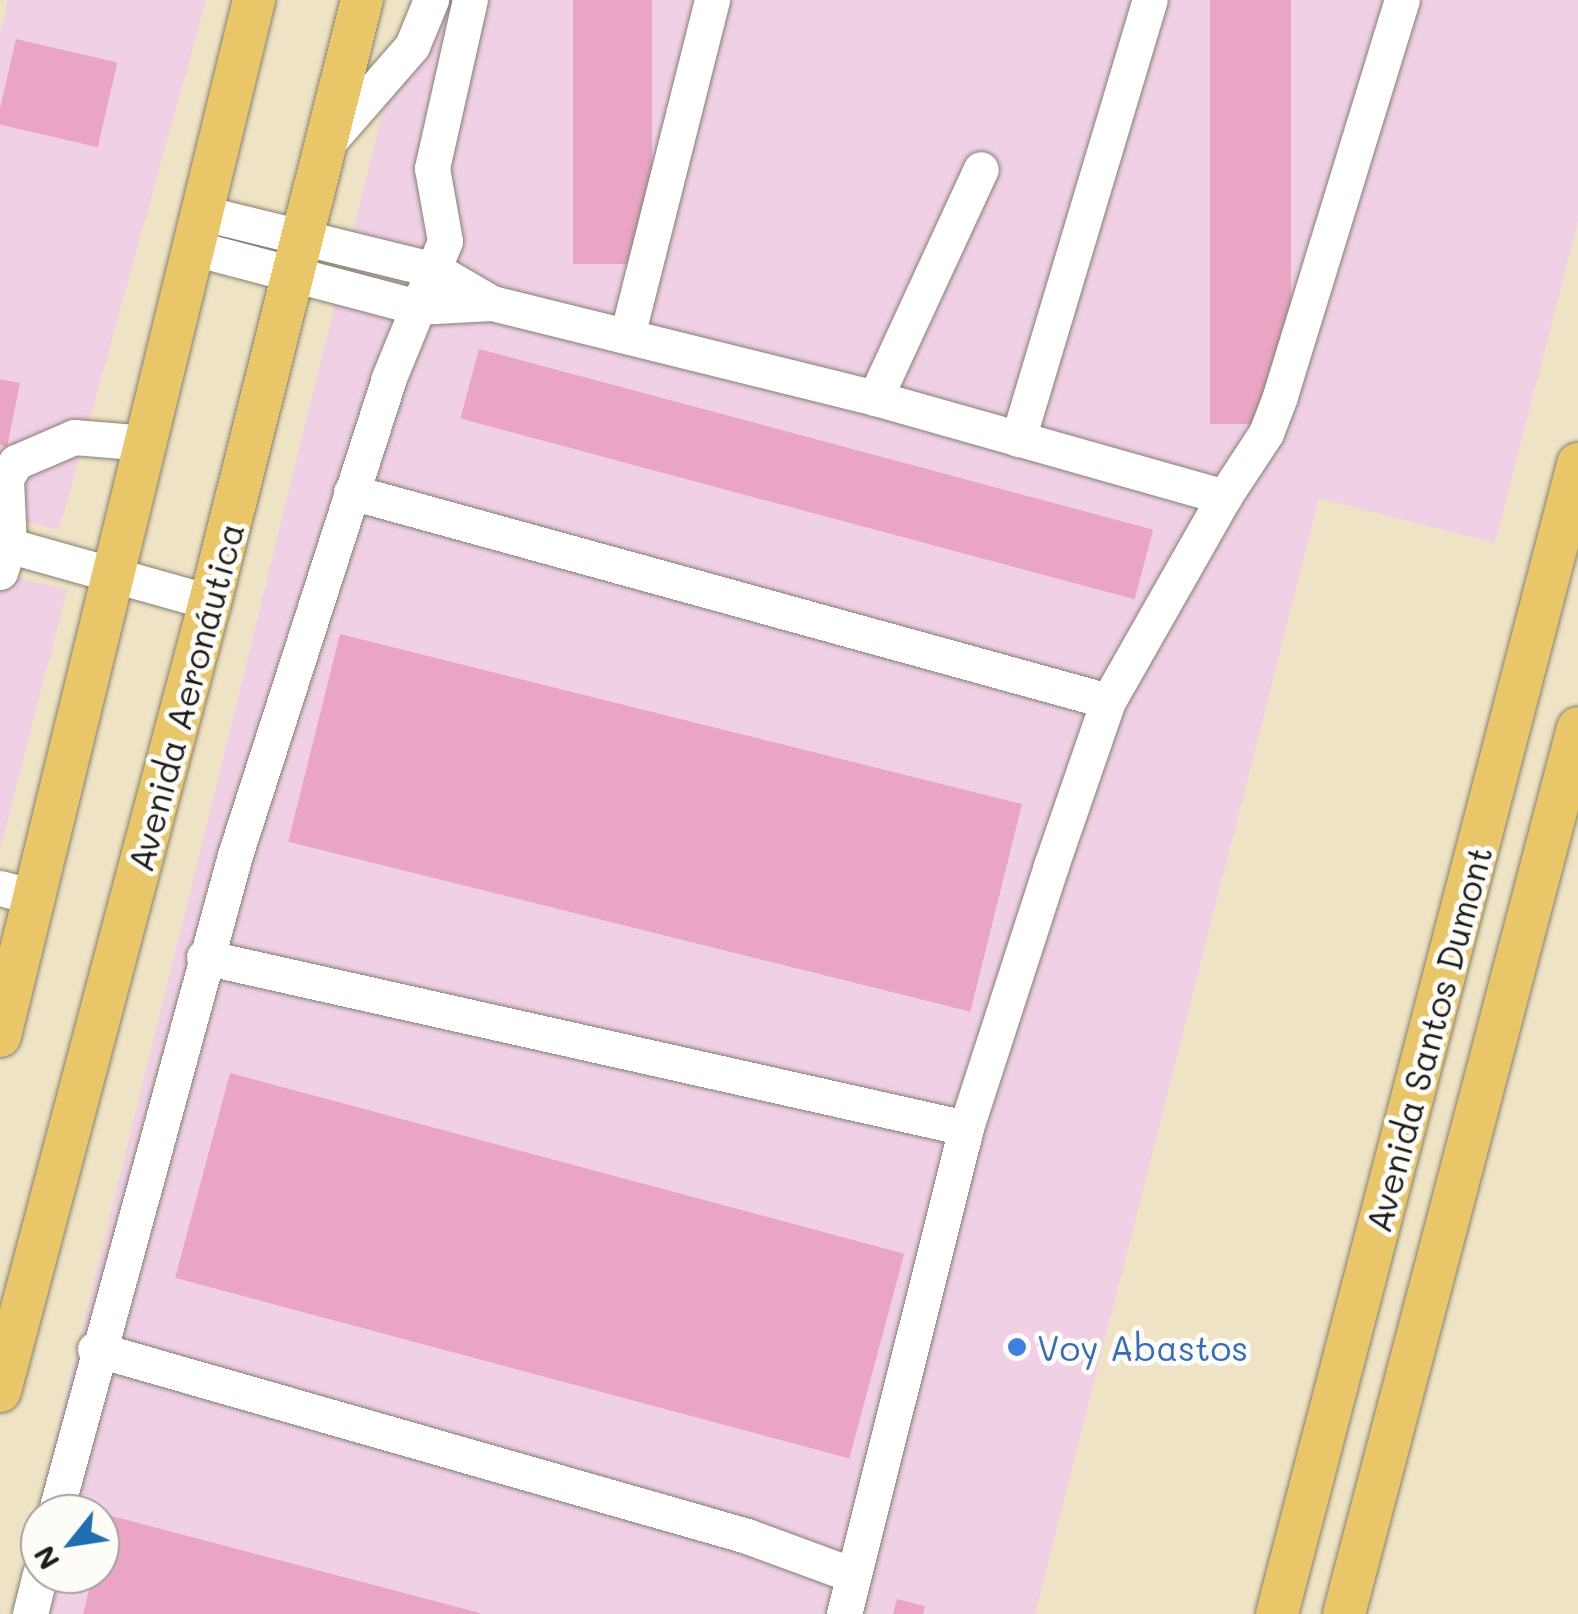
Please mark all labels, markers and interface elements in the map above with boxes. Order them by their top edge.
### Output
street label: Avenida Aeronáutica [118,518,252,876]
street label: Avenida Santos Dumont [1356,841,1500,1237]
place label: Voy Abastos [1037,1326,1248,1368]
marker: Voy Abastos [1006,1336,1028,1358]
north arrow [20,1494,120,1594]
text: N [25,1540,67,1576]

